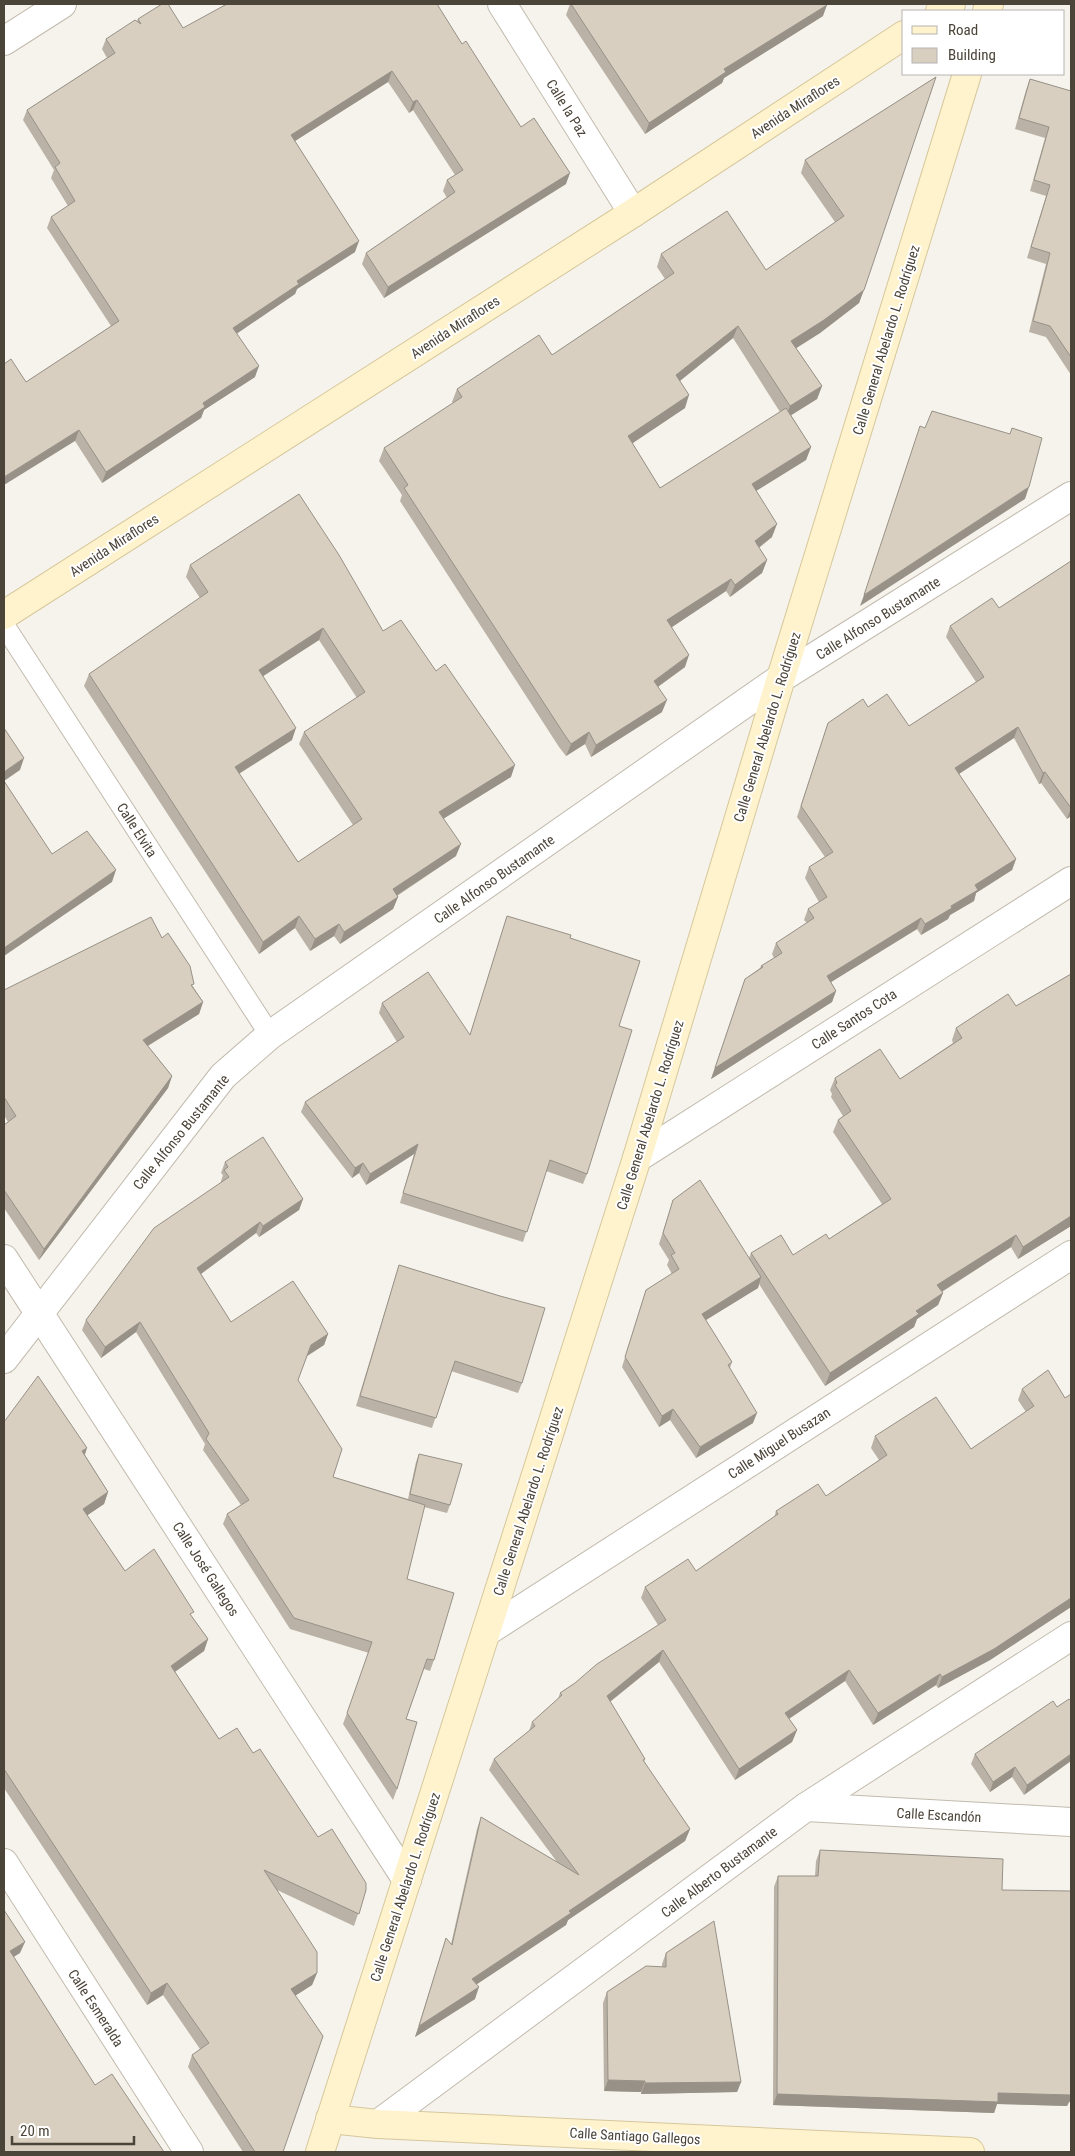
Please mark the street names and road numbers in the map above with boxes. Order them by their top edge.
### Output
street label: Avenida Miraflores [748,72,842,142]
street label: Calle la Paz [543,76,591,140]
street label: Calle General Abelardo L. Rodríguez [849,243,923,437]
street label: Avenida Miraflores [408,292,502,362]
street label: Avenida Miraflores [67,510,161,580]
street label: Calle Alfonso Bustamante [813,573,943,663]
street label: Calle General Abelardo L. Rodríguez [730,630,804,824]
street label: Calle Elvita [114,800,160,860]
street label: Calle Alfonso Bustamante [431,831,558,927]
street label: Calle Santos Cota [809,986,899,1052]
street label: Calle General Abelardo L. Rodríguez [613,1018,687,1212]
street label: Calle Alfonso Bustamante [130,1071,233,1193]
street label: Calle General Abelardo L. Rodríguez [490,1404,566,1598]
street label: Calle Miguel Busazan [725,1404,833,1482]
street label: Calle José Gallegos [170,1519,242,1619]
street label: Calle General Abelardo L. Rodríguez [367,1790,443,1984]
street label: Calle Escandón [896,1805,982,1825]
street label: Calle Alberto Bustamante [658,1823,780,1921]
street label: Calle Esmeralda [65,1966,127,2050]
street label: Calle Santiago Gallegos [569,2125,701,2147]

